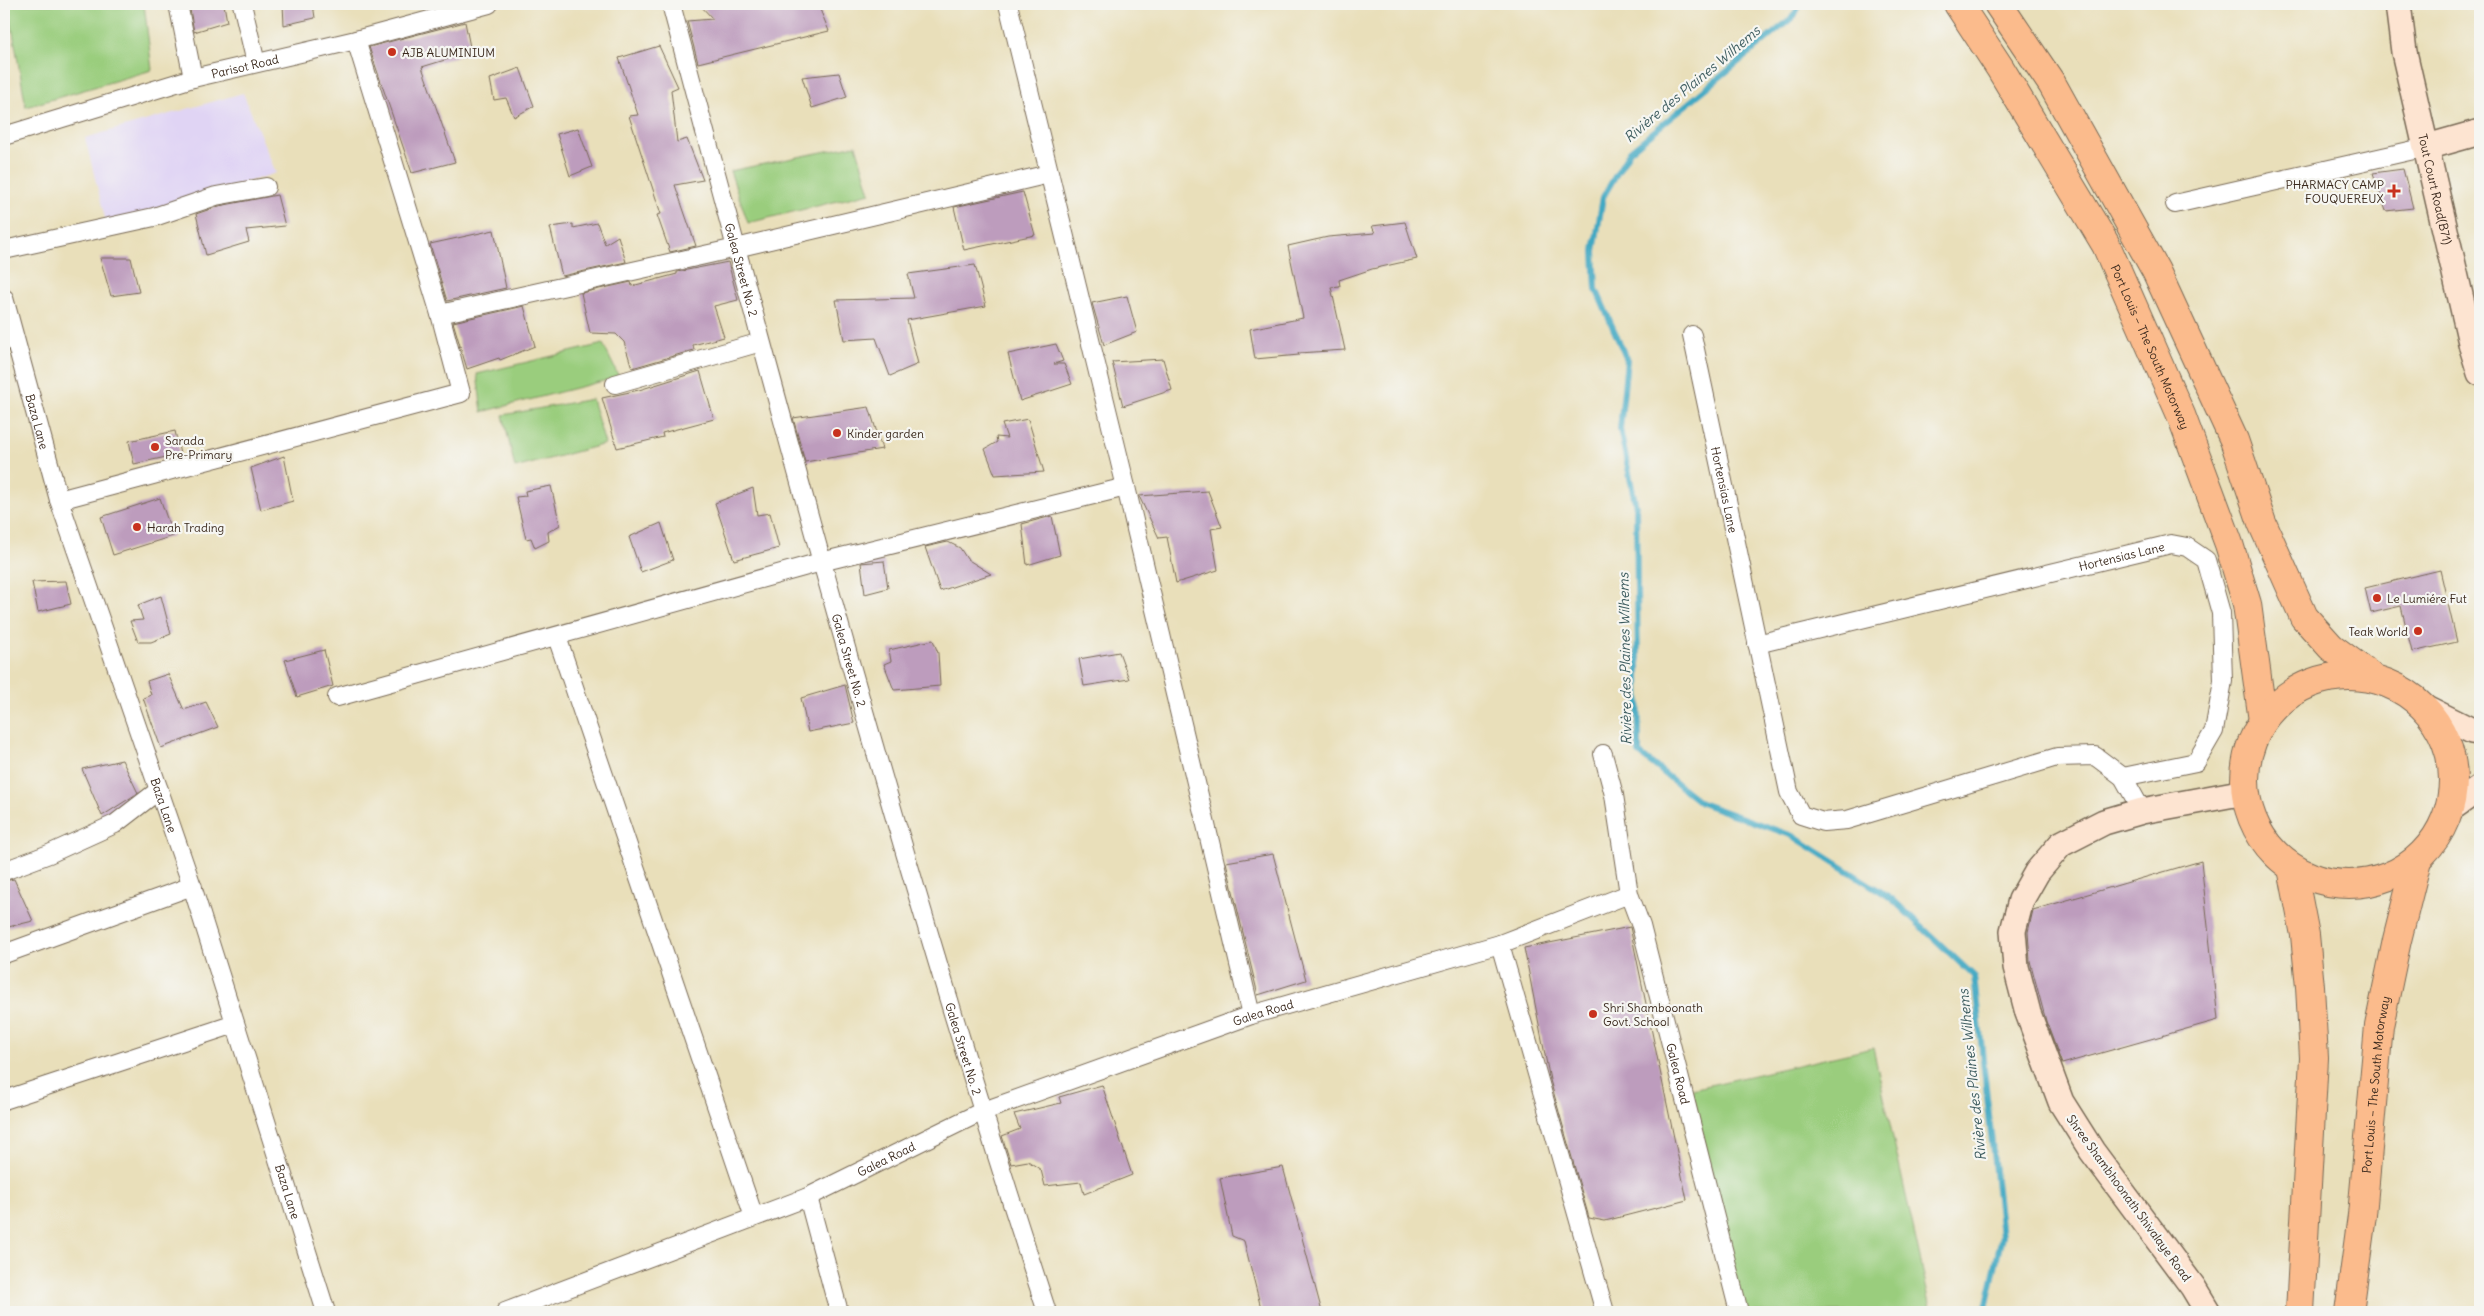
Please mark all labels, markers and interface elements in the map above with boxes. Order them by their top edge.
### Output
water label: Rivière des Plaines Wilhems [1620,21,1765,146]
place label: AJB ALUMINIUM [402,45,495,60]
marker: AJB ALUMINIUM [386,46,398,58]
street label: Parisot Road [210,51,280,81]
street label: Tout Court Road(B71) [2416,132,2456,246]
place label: PHARMACY CAMP FOUQUEREUX [2285,177,2384,206]
marker: PHARMACY CAMP FOUQUEREUX [2388,185,2400,197]
street label: Galea Street No. 2 [722,221,762,318]
street label: Port Louis – The South Motorway [2108,262,2193,431]
street label: Baza Lane [23,392,52,451]
place label: Kinder garden [847,426,924,441]
marker: Kinder garden [831,427,843,439]
place label: Sarada Pre-Primary [165,433,232,462]
marker: Sarada Pre-Primary [149,441,161,453]
street label: Hortensias Lane [1708,445,1741,534]
place label: Harah Trading [147,520,224,535]
marker: Harah Trading [131,521,143,533]
street label: Hortensias Lane [2077,538,2166,574]
water label: Rivière des Plaines Wilhems [1614,571,1636,745]
place label: Le Lumiére Fut [2387,591,2467,606]
marker: Le Lumiére Fut [2371,592,2383,604]
street label: Galea Street No. 2 [829,612,870,709]
place label: Teak World [2348,624,2408,639]
marker: Teak World [2412,625,2424,637]
street label: Baza Lane [148,776,180,834]
water label: Rivière des Plaines Wilhems [1954,987,1990,1162]
street label: Port Louis – The South Motorway [2358,995,2393,1174]
street label: Galea Road [1231,996,1295,1028]
place label: Shri Shamboonath Govt. School [1603,1000,1703,1029]
street label: Galea Street No. 2 [943,1001,985,1097]
marker: Shri Shamboonath Govt. School [1587,1008,1599,1020]
street label: Galea Road [1663,1041,1693,1106]
street label: Shree Shambhoonath Shivalaye Road [2064,1112,2194,1284]
street label: Galea Road [855,1138,917,1179]
street label: Baza Lane [272,1162,304,1221]

